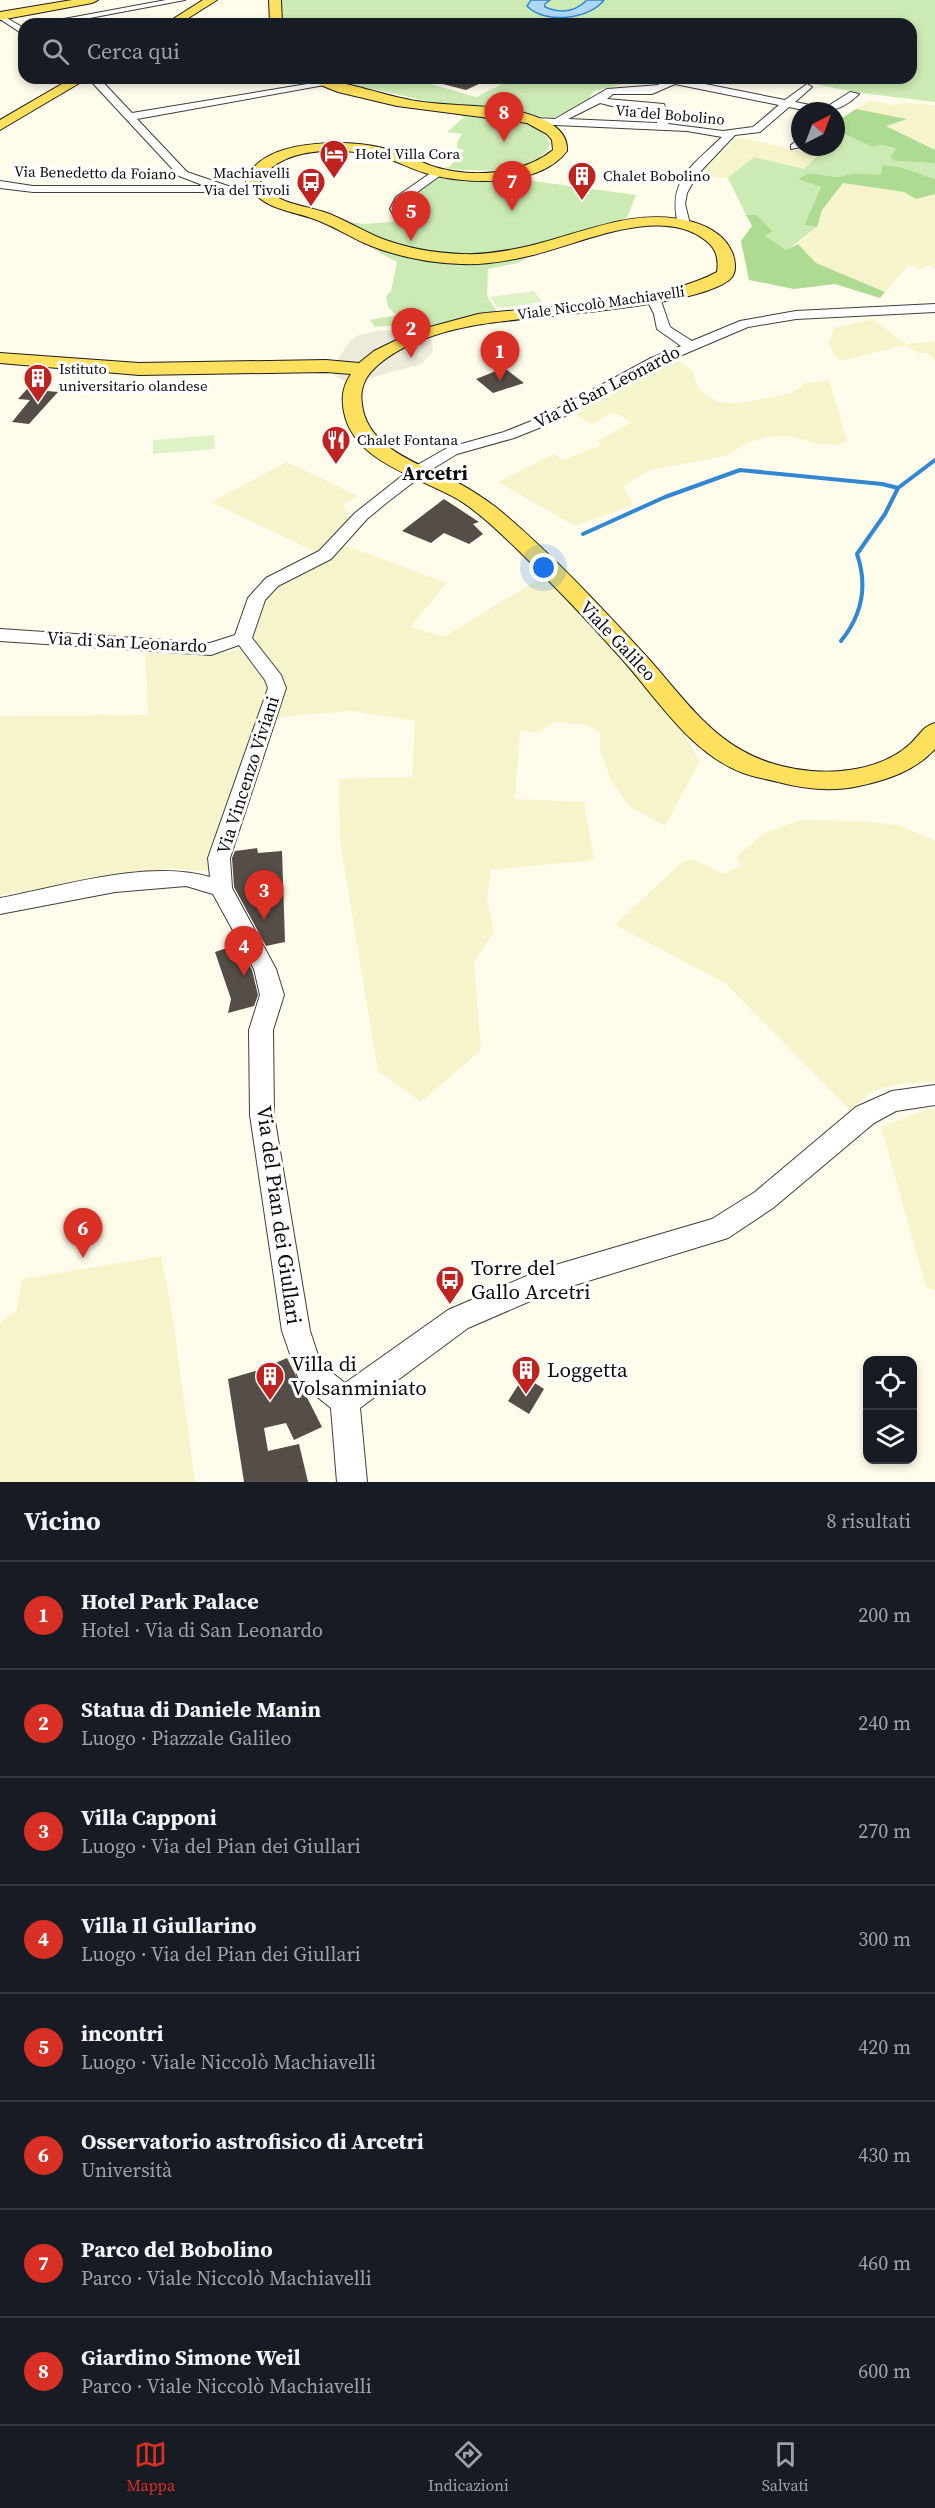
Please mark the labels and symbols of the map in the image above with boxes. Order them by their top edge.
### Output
pin: 8 [484,92,524,142]
street label: Via del Bobolino [614,99,726,130]
north arrow [791,102,845,156]
hotel icon: Hotel Villa Cora [318,138,350,180]
place label: Hotel Villa Cora [355,143,460,164]
building icon: Chalet Bobolino [566,160,598,202]
street label: Via Benedetto da Foiano [14,161,176,184]
place label: Machiavelli Via del Tivoli [203,162,290,200]
pin: 7 [492,162,532,211]
place label: Chalet Bobolino [603,165,710,186]
bus stop icon: Machiavelli Via del Tivoli [295,166,327,208]
pin: 5 [392,192,430,241]
street label: Viale Niccolò Machiavelli [516,280,686,325]
pin: 2 [392,308,430,358]
pin: 1 [480,332,520,381]
street label: Via di San Leonardo [529,339,684,434]
place label: Istituto universitario olandese [59,358,208,396]
building icon: Istituto universitario olandese [22,362,54,404]
restaurant icon: Chalet Fontana [320,424,352,466]
place label: Chalet Fontana [357,429,458,450]
district label: Arcetri [402,459,468,487]
your location [529,553,558,582]
street label: Viale Galileo [575,595,662,686]
street label: Via di San Leonardo [46,625,208,658]
street label: Via Vincenzo Viviani [210,693,285,857]
pin: 3 [244,870,284,920]
pin: 4 [224,926,264,976]
street label: Via del Pian dei Giullari [250,1104,309,1326]
pin: 6 [64,1208,103,1258]
place label: Torre del Gallo Arcetri [471,1253,591,1306]
bus stop icon: Torre del Gallo Arcetri [434,1264,466,1306]
place label: Villa di Volsanminiato [291,1349,427,1402]
building icon: Loggetta [510,1354,542,1396]
place label: Loggetta [547,1355,628,1384]
building icon: Villa di Volsanminiato [254,1360,286,1402]

